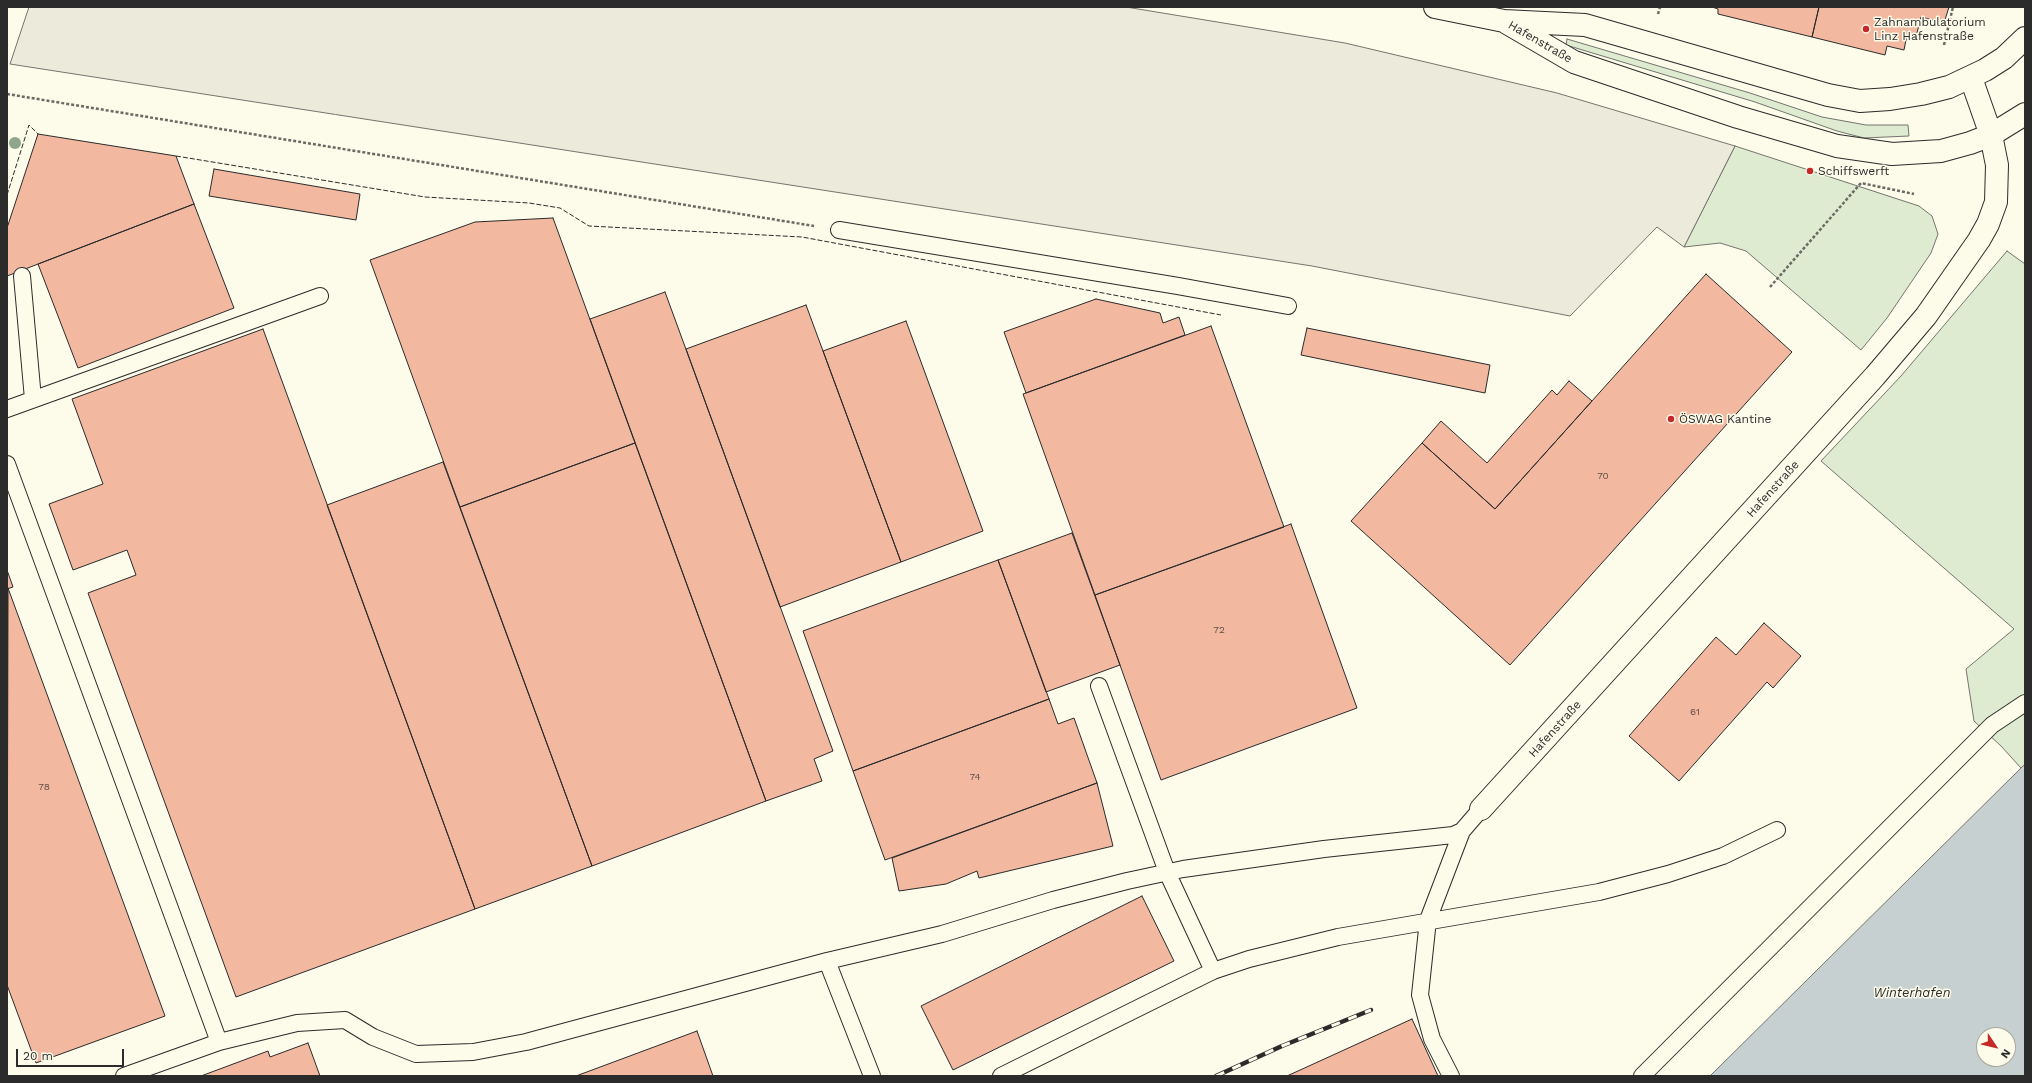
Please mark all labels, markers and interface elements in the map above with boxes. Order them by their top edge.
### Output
place label: Zahnambulatorium Linz Hafenstraße [1874,15,1986,43]
street label: Hafenstraße [1505,18,1575,66]
marker: Zahnambulatorium Linz Hafenstraße [1861,24,1871,34]
place label: Schiffswerft [1818,164,1889,178]
marker: Schiffswerft [1805,166,1815,176]
place label: ÖSWAG Kantine [1679,412,1771,426]
marker: ÖSWAG Kantine [1666,414,1676,424]
street label: Hafenstraße [1744,458,1802,520]
house number: 70 [1597,470,1609,482]
house number: 72 [1213,624,1225,636]
street label: Hafenstraße [1526,698,1584,760]
house number: 61 [1690,706,1700,718]
house number: 74 [969,771,981,783]
house number: 78 [38,781,50,793]
water label: Winterhafen [1874,985,1950,1001]
north arrow [1976,1027,2016,1067]
scale bar [18,1041,126,1067]
text: N [1998,1047,2013,1061]
text: 20 m [23,1049,53,1063]

